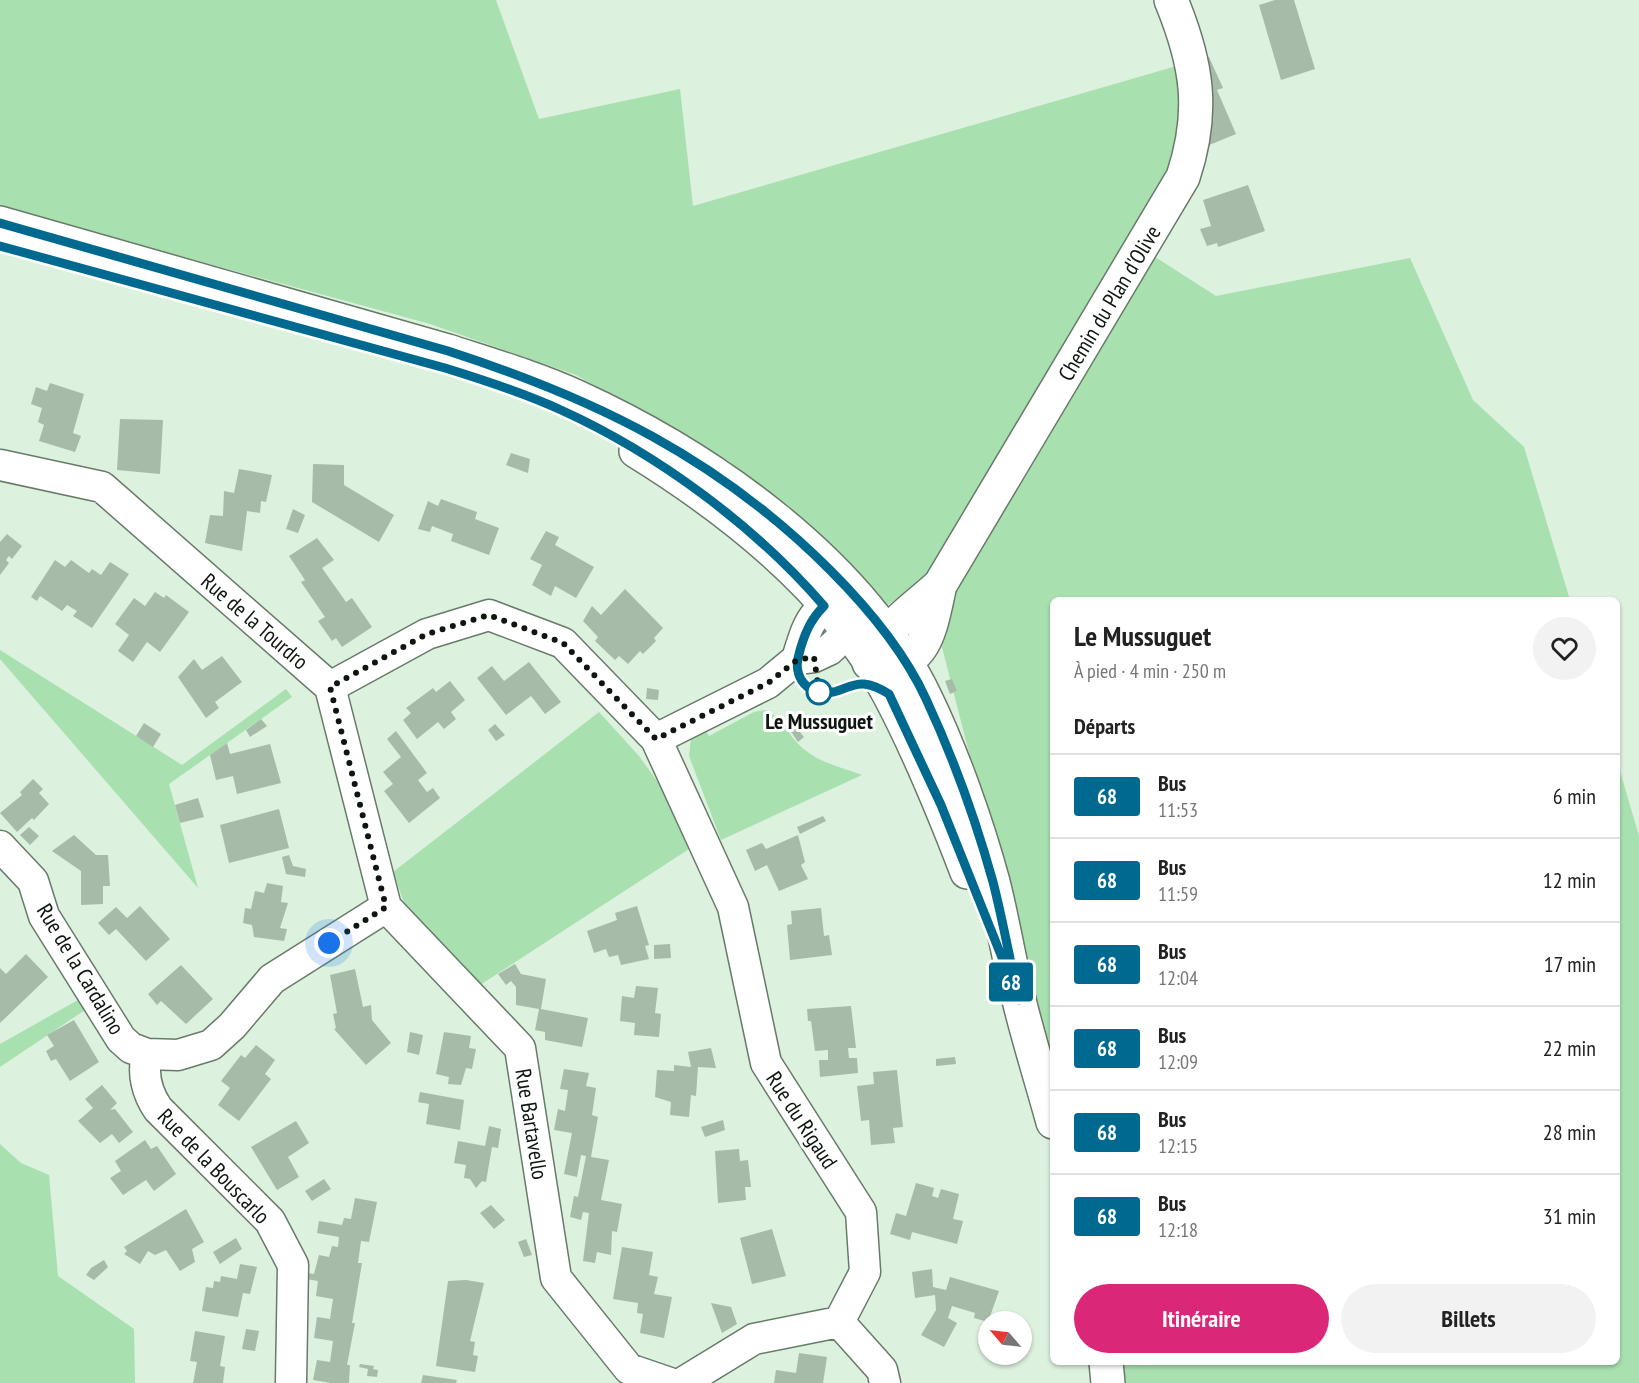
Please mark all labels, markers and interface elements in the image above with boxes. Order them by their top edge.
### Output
street label: Chemin du Plan d'Olive [1052,220,1166,386]
street label: Rue de la Tourdro [196,567,314,675]
text: Le Mussuguet [1074,617,1211,654]
button: heart [1533,617,1596,680]
text: À pied · 4 min · 250 m [1074,658,1226,684]
marker: Le Mussuguet [806,679,832,705]
place label: Le Mussuguet [765,707,873,735]
text: Départs [1074,712,1135,740]
text: Bus [1158,769,1186,797]
text: 6 min [1553,782,1596,810]
text: 68 [1097,783,1117,810]
text: 11:53 [1158,797,1198,823]
text: Bus [1158,853,1186,881]
text: 12 min [1543,866,1596,894]
text: 68 [1097,867,1117,894]
text: 11:59 [1158,881,1198,907]
street label: Rue de la Cardalino [31,898,131,1040]
your location [314,928,344,958]
text: Bus [1158,937,1186,965]
text: 17 min [1544,950,1596,978]
text: 68 [1097,951,1117,978]
line badge: 68 [984,962,1038,1002]
text: 12:04 [1158,965,1198,991]
text: 68 [1001,969,1021,996]
text: Bus [1158,1021,1186,1049]
text: 22 min [1543,1034,1596,1062]
text: 68 [1097,1035,1117,1062]
text: 12:09 [1158,1049,1198,1075]
street label: Rue du Rigaud [760,1066,844,1174]
street label: Rue Bartavello [509,1067,555,1181]
street label: Rue de la Bouscarlo [152,1102,276,1230]
text: Bus [1158,1105,1186,1133]
text: 28 min [1543,1118,1596,1146]
text: 68 [1097,1119,1117,1146]
text: 12:15 [1158,1133,1198,1159]
text: Bus [1158,1189,1186,1217]
text: 31 min [1543,1202,1596,1230]
text: 68 [1097,1203,1117,1230]
text: 12:18 [1158,1217,1198,1243]
button: Itinéraire [1074,1284,1329,1353]
button: Billets [1341,1284,1596,1353]
north arrow [978,1311,1032,1365]
map controls [978,1311,1032,1365]

